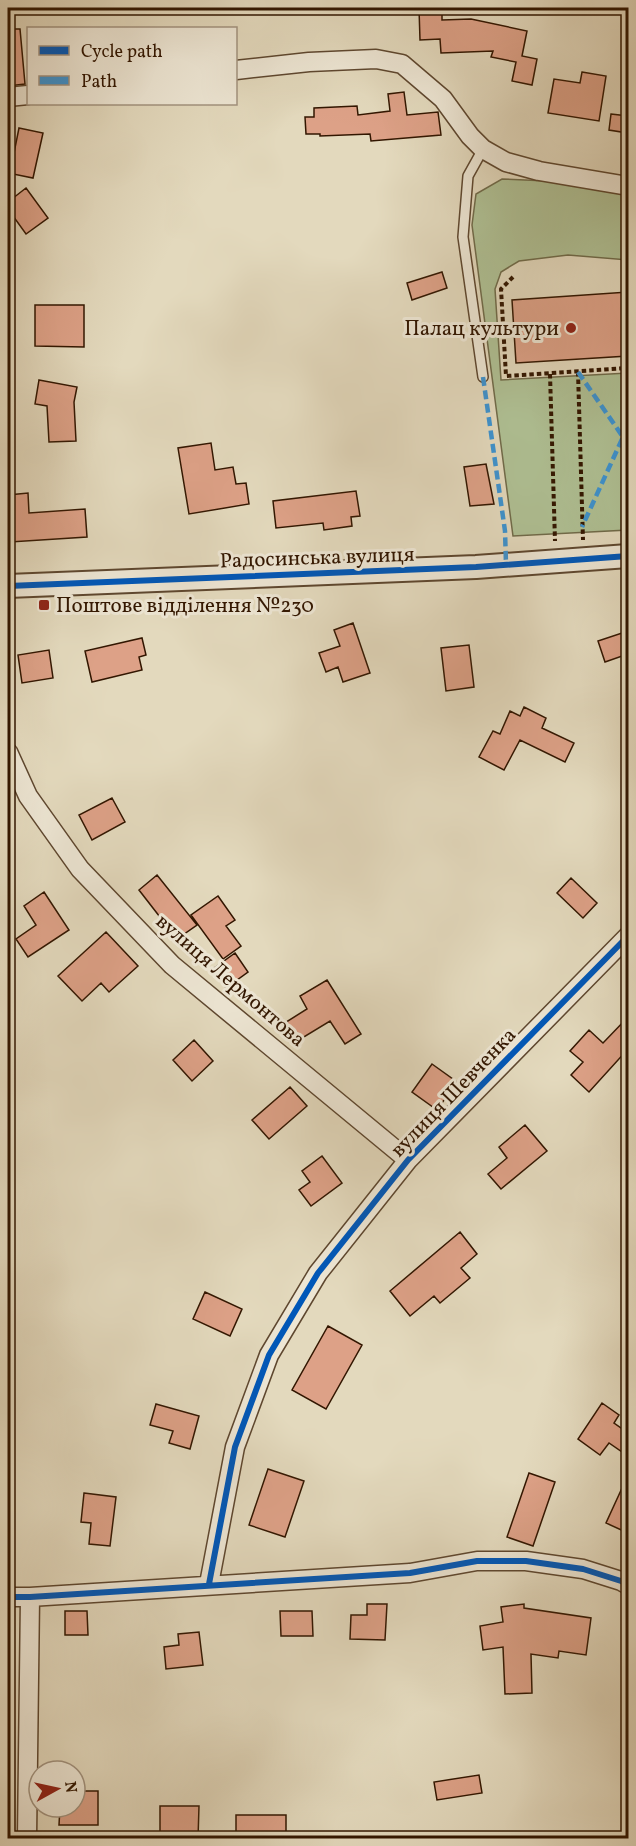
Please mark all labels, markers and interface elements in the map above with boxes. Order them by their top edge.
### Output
legend [27,27,237,105]
text: Cycle path [81,40,163,65]
text: Path [81,70,117,95]
place label: Палац культури [404,315,559,344]
marker: Палац культури [564,321,578,335]
street label: Радосинська вулиця [219,541,415,576]
place label: Поштове відділення №230 [56,592,314,621]
marker: Поштове відділення №230 [37,598,51,612]
street label: вулиця Лермонтова [149,908,311,1054]
street label: вулиця Шевченка [385,1022,523,1164]
north arrow [27,1759,87,1819]
text: N [58,1780,82,1795]

